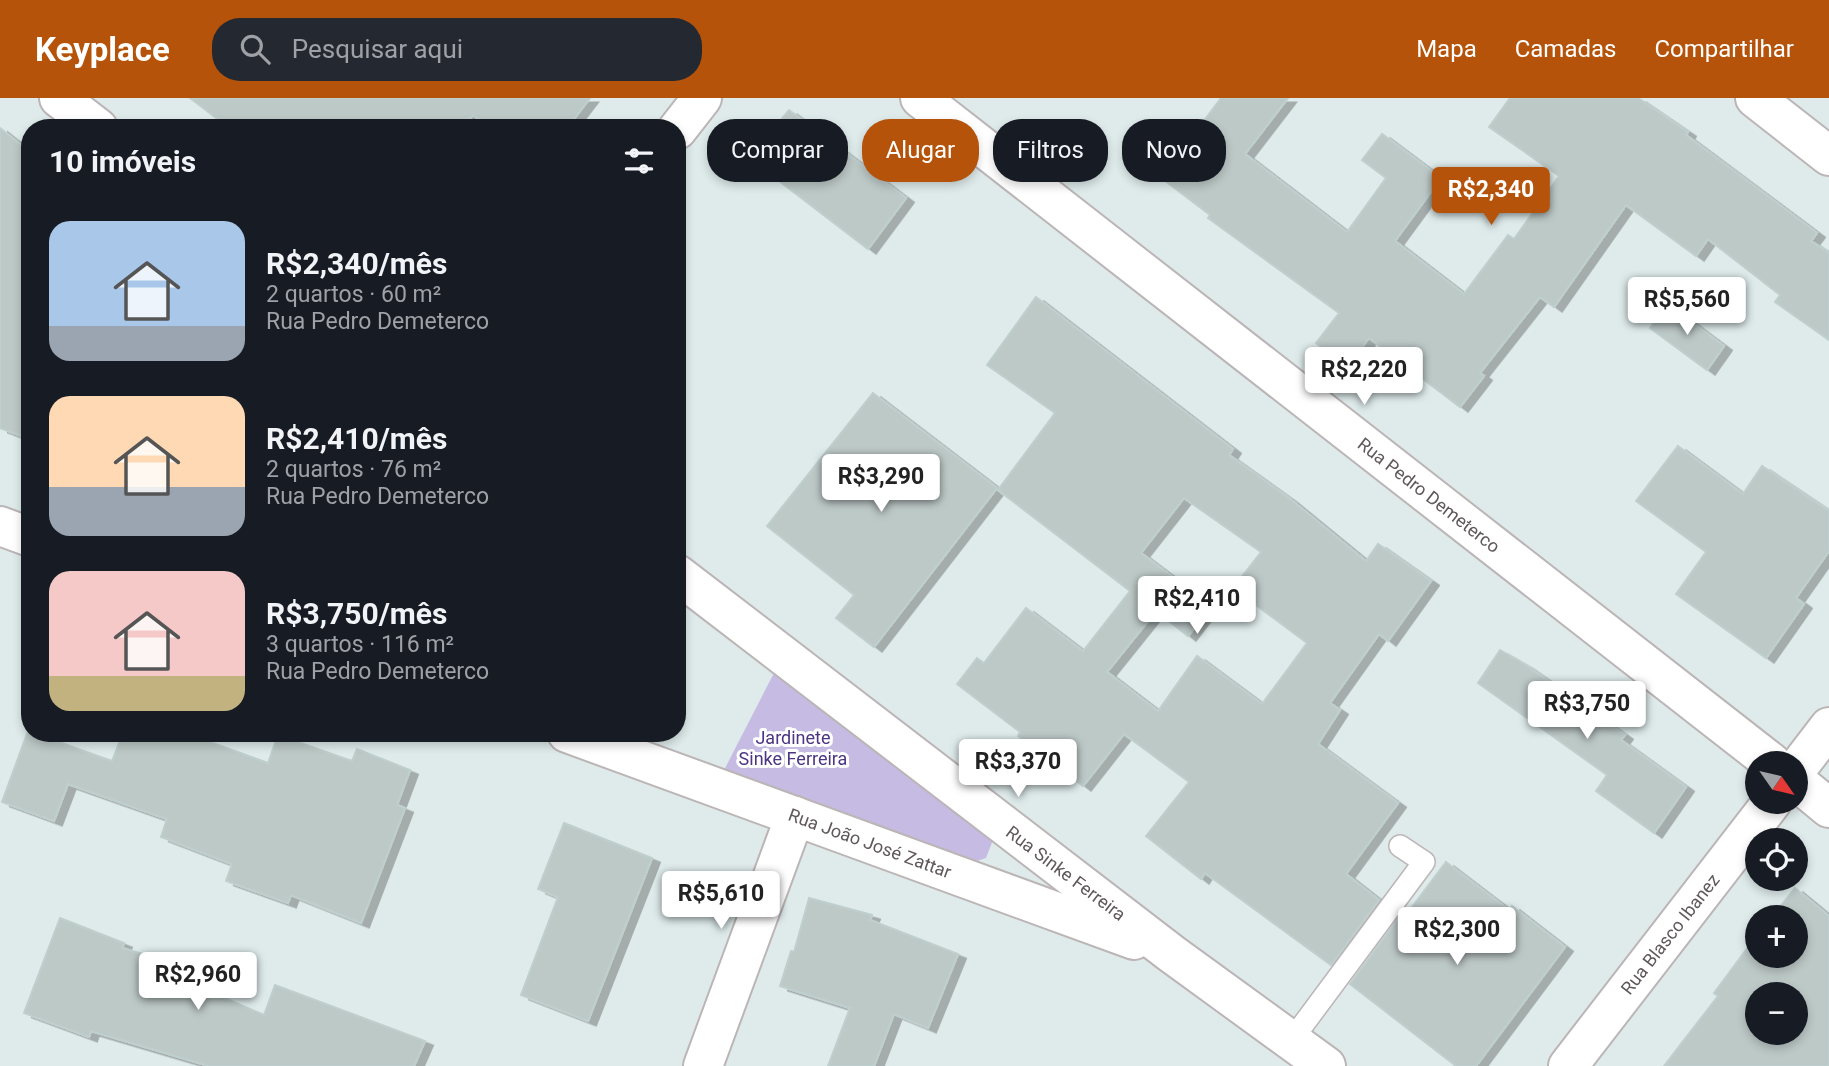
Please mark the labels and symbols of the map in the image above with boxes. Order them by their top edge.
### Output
pin: R$2,340 [1426,167,1556,227]
pin: R$5,560 [1622,278,1752,337]
pin: R$2,220 [1299,348,1429,407]
street label: Rua Pedro Demeterco [1354,433,1504,557]
pin: R$3,290 [816,454,946,514]
pin: R$2,410 [1132,576,1262,636]
pin: R$3,750 [1522,682,1652,741]
park label: Jardinete Sinke Ferreira [739,727,847,769]
pin: R$3,370 [953,740,1083,799]
north arrow [1745,751,1808,814]
street label: Rua João José Zattar [786,804,954,882]
street label: Rua Sinke Ferreira [1002,821,1130,925]
street label: Rua Blasco Ibanez [1616,869,1724,999]
pin: R$5,610 [656,872,786,931]
pin: R$2,300 [1392,908,1522,967]
pin: R$2,960 [133,953,263,1012]

